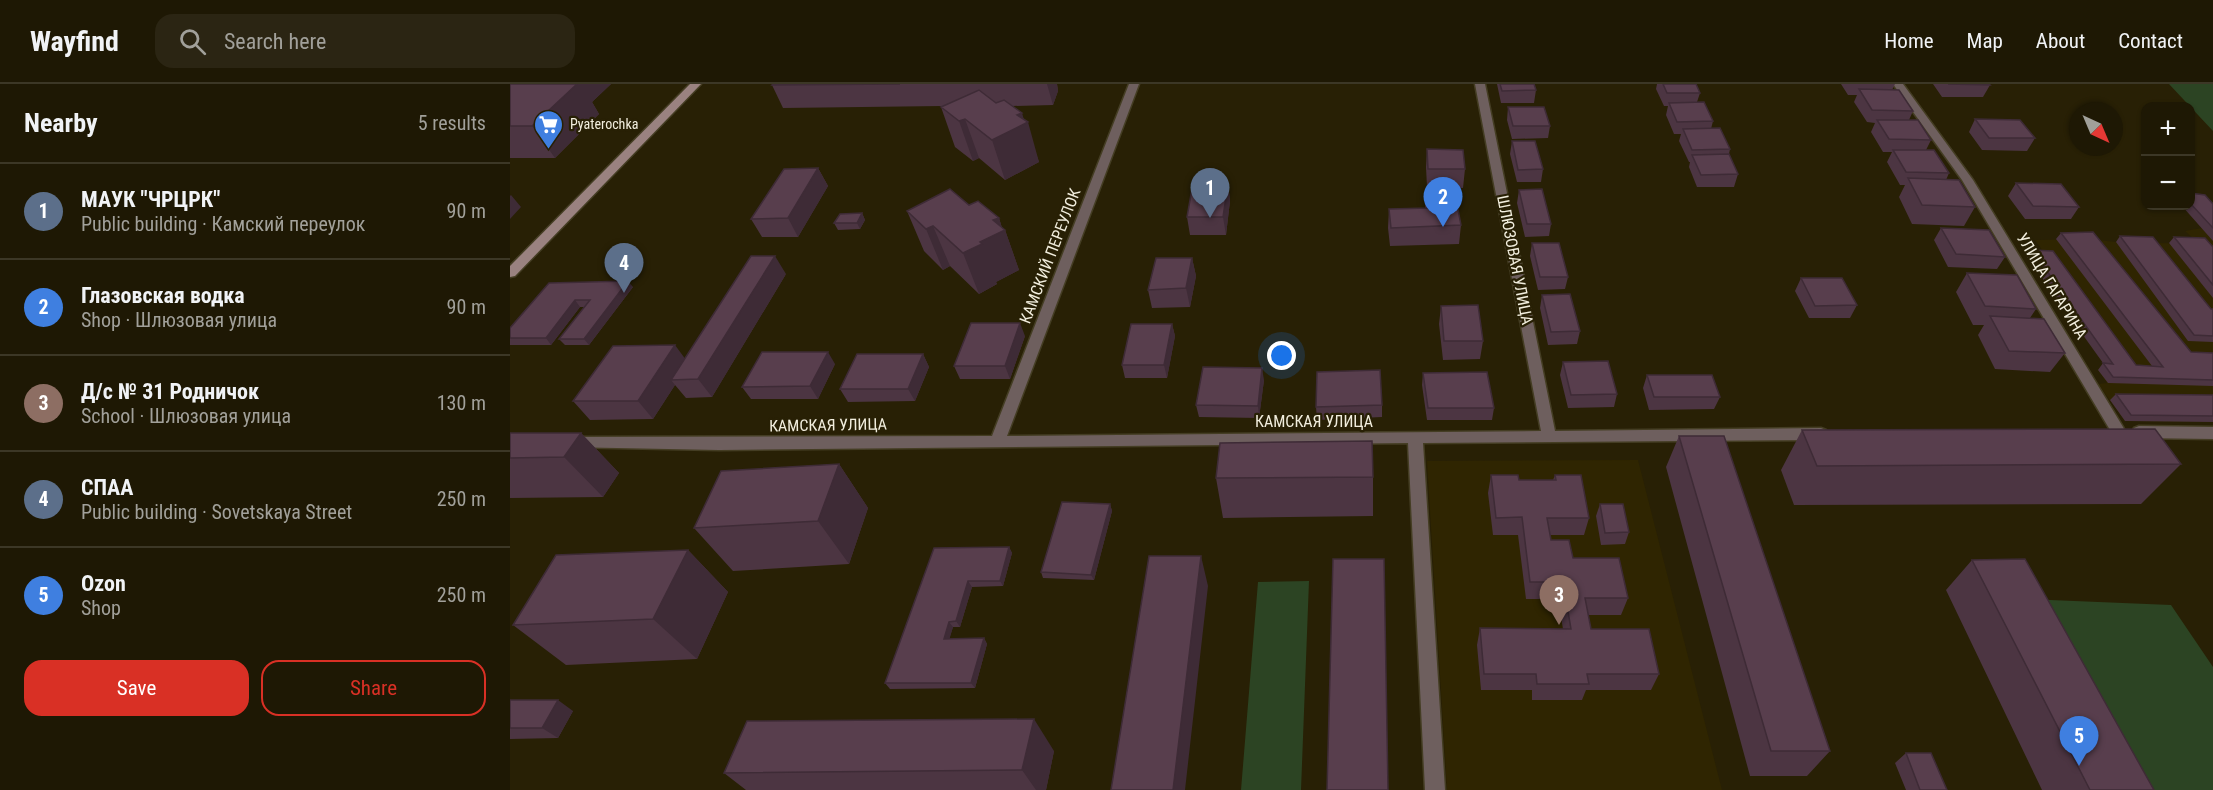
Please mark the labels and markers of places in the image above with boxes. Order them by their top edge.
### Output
supermarket icon: Pyaterochka [533,108,565,150]
place label: Pyaterochka [570,116,638,132]
pin: 1 [1190,168,1230,218]
pin: 2 [1424,178,1462,227]
pin: 4 [604,244,644,293]
pin: 3 [1540,576,1578,625]
pin: 5 [2060,716,2098,766]

